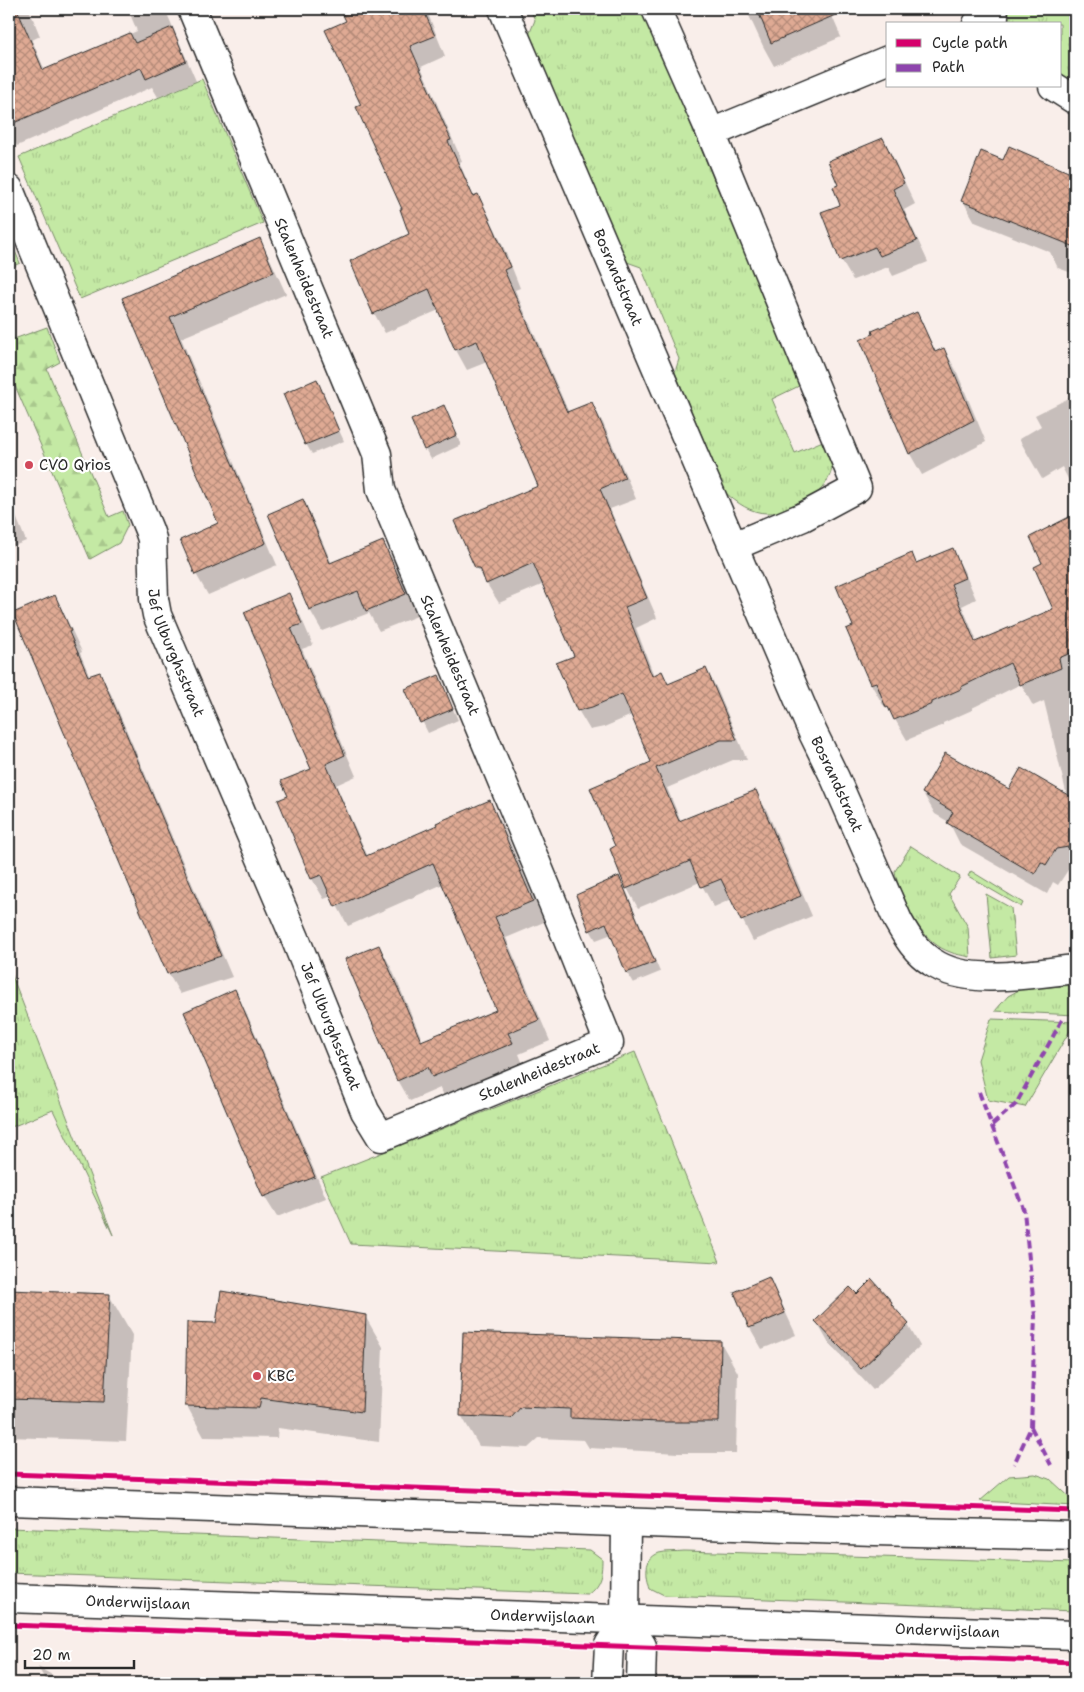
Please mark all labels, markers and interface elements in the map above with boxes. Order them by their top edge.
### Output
legend [886,22,1062,88]
text: Cycle path [932,33,1008,53]
text: Path [932,57,965,77]
street label: Stalenheidestraat [270,215,338,341]
street label: Bosrandstraat [588,226,647,329]
place label: CVO Qrios [39,455,111,475]
marker: CVO Qrios [23,459,35,471]
street label: Jef Ulburghsstraat [144,588,209,720]
street label: Stalenheidestraat [416,592,484,718]
street label: Bosrandstraat [806,733,868,835]
street label: Jef Ulburghsstraat [296,959,366,1093]
street label: Stalenheidestraat [476,1038,603,1106]
place label: KBC [267,1366,295,1386]
marker: KBC [251,1370,263,1382]
street label: Onderwijslaan [85,1591,191,1614]
street label: Onderwijslaan [490,1605,596,1628]
street label: Onderwijslaan [895,1619,1000,1642]
scale bar [25,1637,134,1669]
text: 20 m [32,1645,71,1665]

